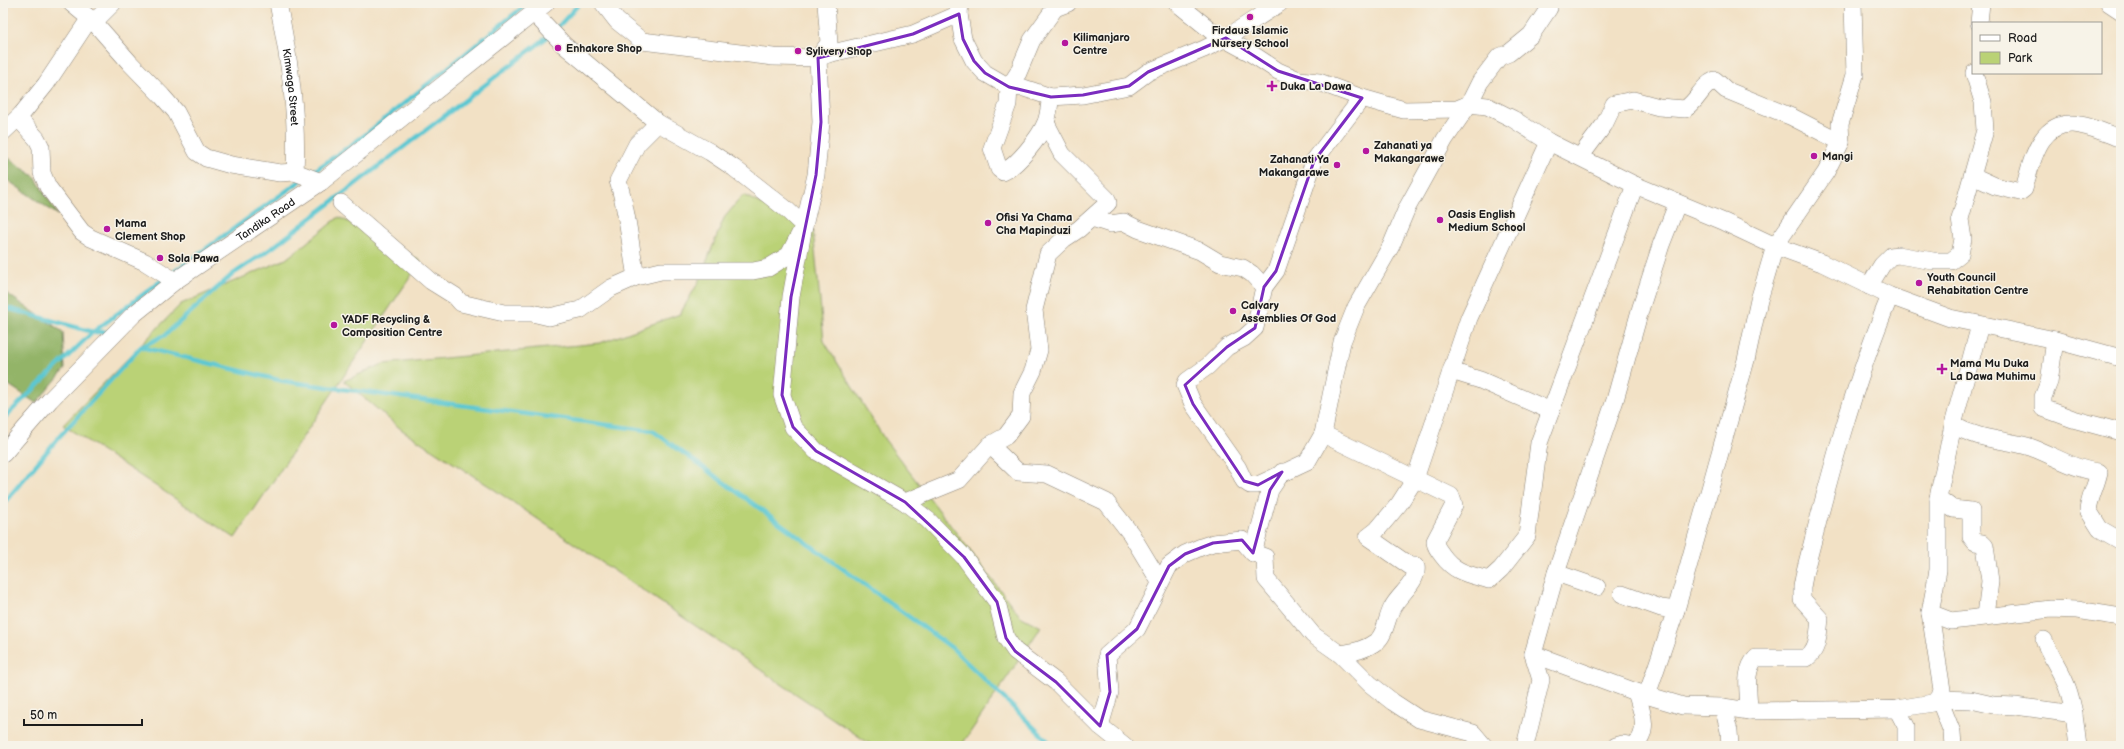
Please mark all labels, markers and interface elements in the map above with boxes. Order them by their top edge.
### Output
marker: Firdaus Islamic Nursery School [1245,12,1255,22]
legend [1972,22,2102,74]
place label: Firdaus Islamic Nursery School [1212,24,1289,50]
place label: Kilimanjaro Centre [1073,31,1130,57]
text: Road [2008,31,2037,46]
marker: Kilimanjaro Centre [1060,38,1070,48]
place label: Enhakore Shop [566,42,642,55]
marker: Enhakore Shop [553,43,563,53]
place label: Sylivery Shop [806,45,872,58]
marker: Sylivery Shop [793,46,803,56]
street label: Kimwaga Street [279,47,301,127]
text: Park [2008,51,2032,66]
place label: Duka La Dawa [1280,80,1351,93]
marker: Duka La Dawa [1267,81,1277,91]
place label: Zahanati ya Makangarawe [1374,139,1444,165]
marker: Zahanati ya Makangarawe [1361,146,1371,156]
place label: Mangi [1822,150,1853,163]
marker: Mangi [1809,151,1819,161]
place label: Zahanati Ya Makangarawe [1259,153,1329,179]
marker: Zahanati Ya Makangarawe [1332,160,1342,170]
street label: Tandika Road [234,195,298,244]
place label: Oasis English Medium School [1448,208,1526,234]
place label: Ofisi Ya Chama Cha Mapinduzi [996,211,1072,237]
marker: Oasis English Medium School [1435,215,1445,225]
place label: Mama Clement Shop [115,217,186,243]
marker: Ofisi Ya Chama Cha Mapinduzi [983,218,993,228]
marker: Mama Clement Shop [102,224,112,234]
place label: Sola Pawa [168,252,219,265]
marker: Sola Pawa [155,253,165,263]
place label: Youth Council Rehabitation Centre [1927,271,2028,297]
marker: Youth Council Rehabitation Centre [1914,278,1924,288]
place label: Calvary Assemblies Of God [1240,299,1336,325]
marker: Calvary Assemblies Of God [1228,306,1238,316]
place label: YADF Recycling & Composition Centre [342,313,442,339]
marker: YADF Recycling & Composition Centre [329,320,339,330]
place label: Mama Mu Duka La Dawa Muhimu [1950,357,2036,383]
marker: Mama Mu Duka La Dawa Muhimu [1937,364,1947,374]
scale bar [24,701,142,727]
text: 50 m [30,708,57,723]

